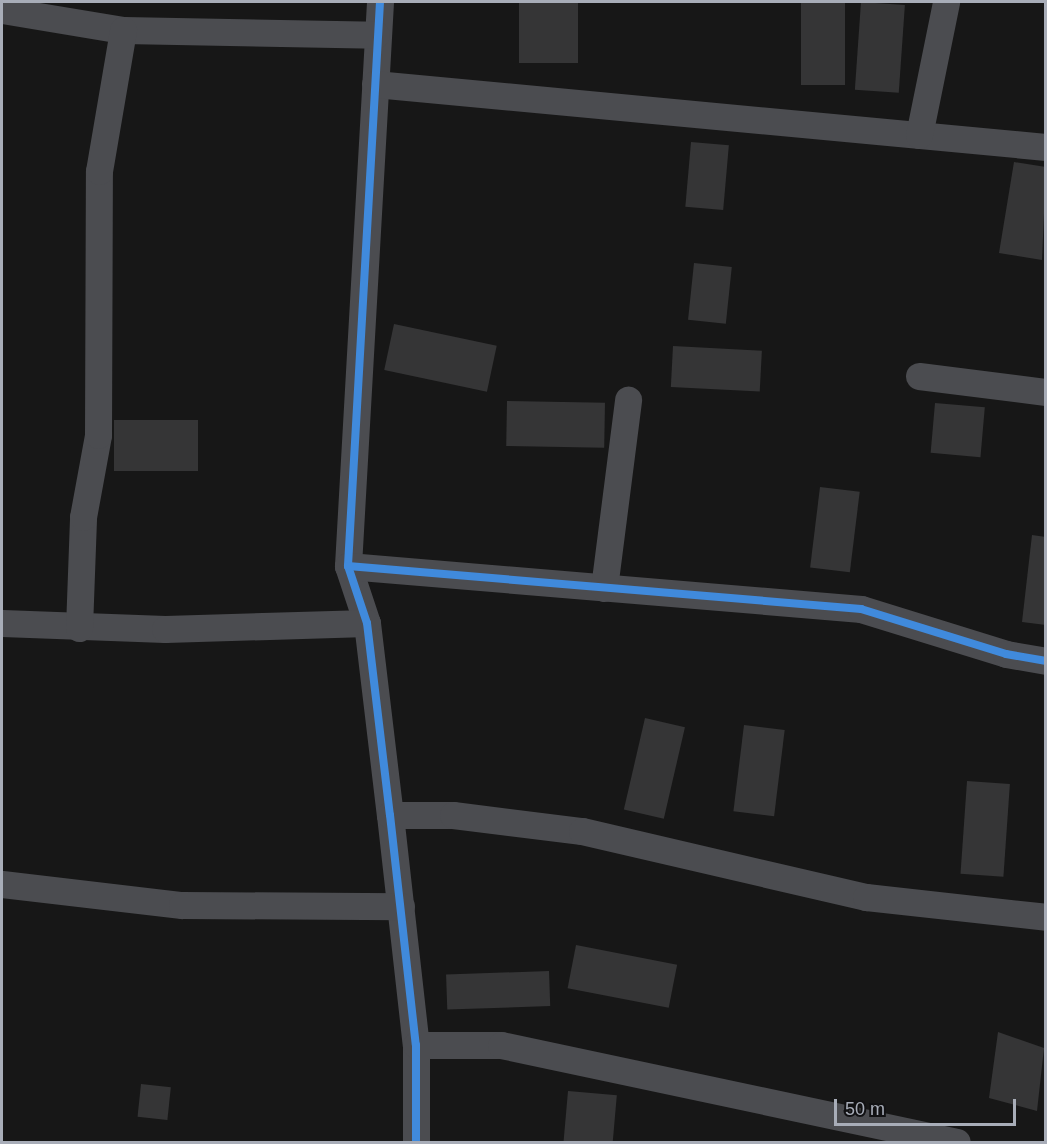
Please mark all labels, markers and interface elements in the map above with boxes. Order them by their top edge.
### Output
scale bar [837,1087,1018,1125]
text: 50 m [845,1099,885,1119]

